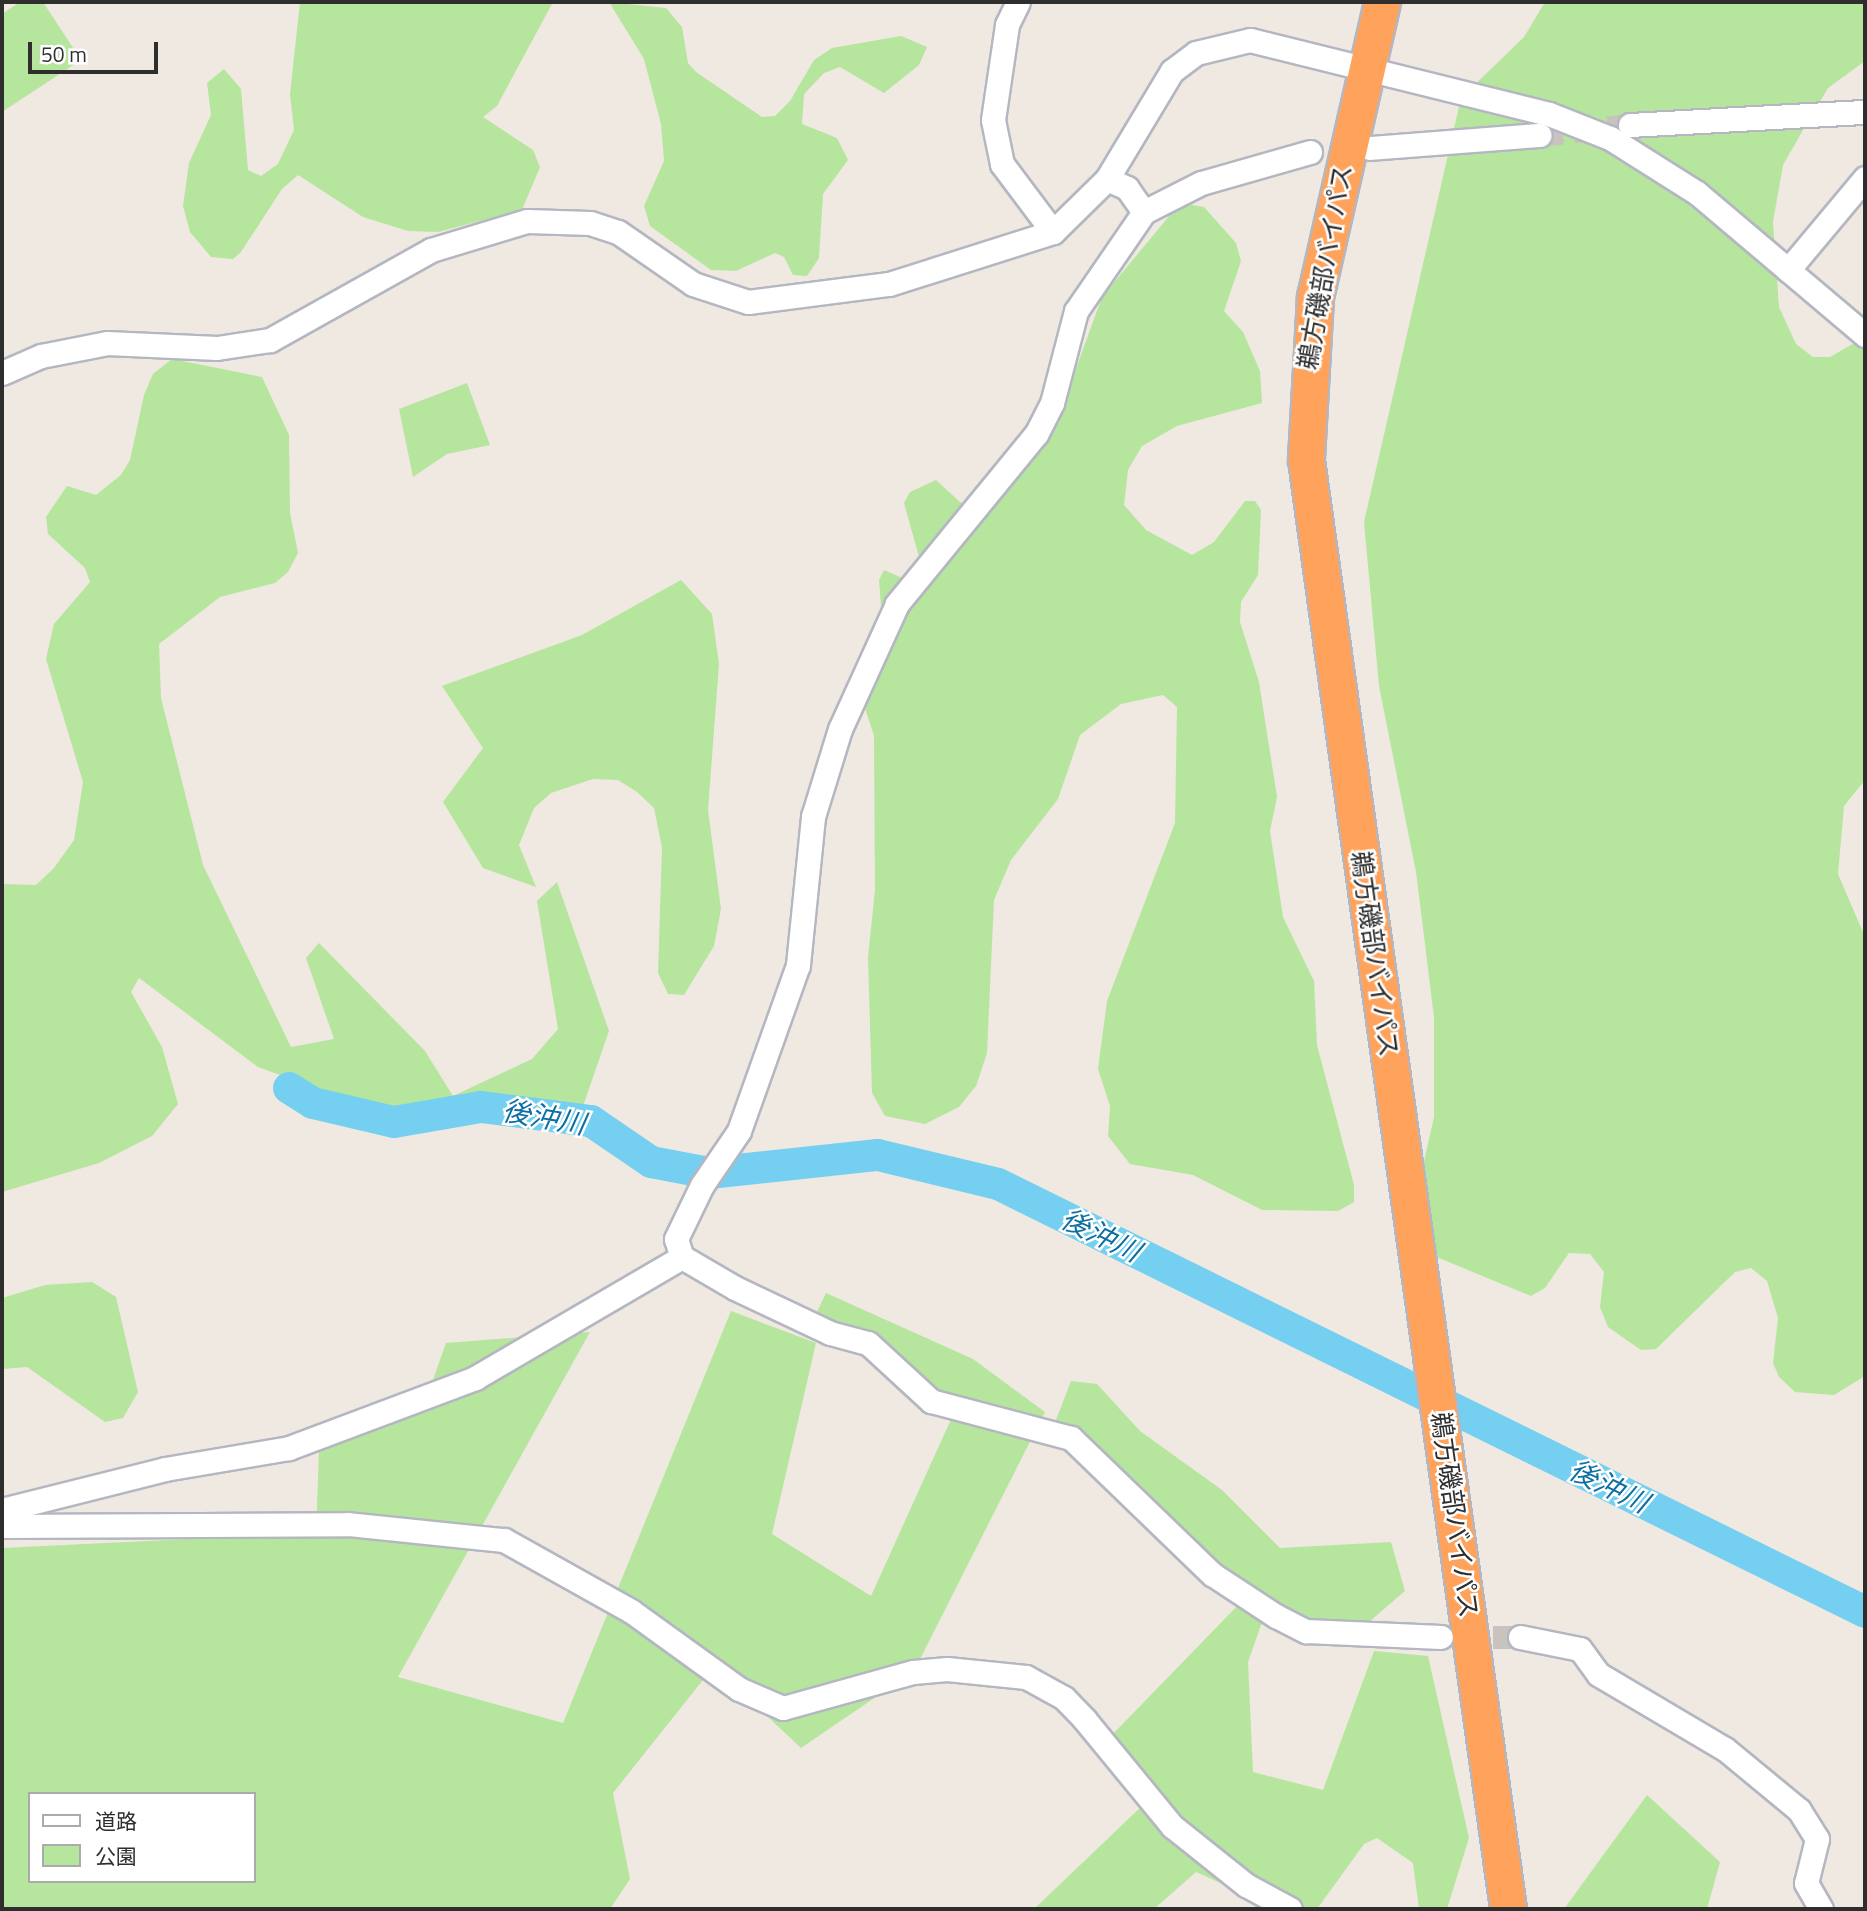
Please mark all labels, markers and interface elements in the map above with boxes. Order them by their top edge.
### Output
scale bar [32,28,161,72]
text: 50 m [41,38,87,70]
street label: 鵜方磯部バイパス [1292,162,1358,372]
street label: 鵜方磯部バイパス [1345,849,1405,1059]
water label: 後沖川 [500,1093,588,1141]
water label: 後沖川 [1056,1201,1146,1269]
street label: 鵜方磯部バイパス [1425,1410,1485,1620]
water label: 後沖川 [1564,1452,1654,1520]
legend [28,1792,256,1883]
text: 道路 [95,1805,137,1837]
text: 公園 [95,1840,137,1872]

